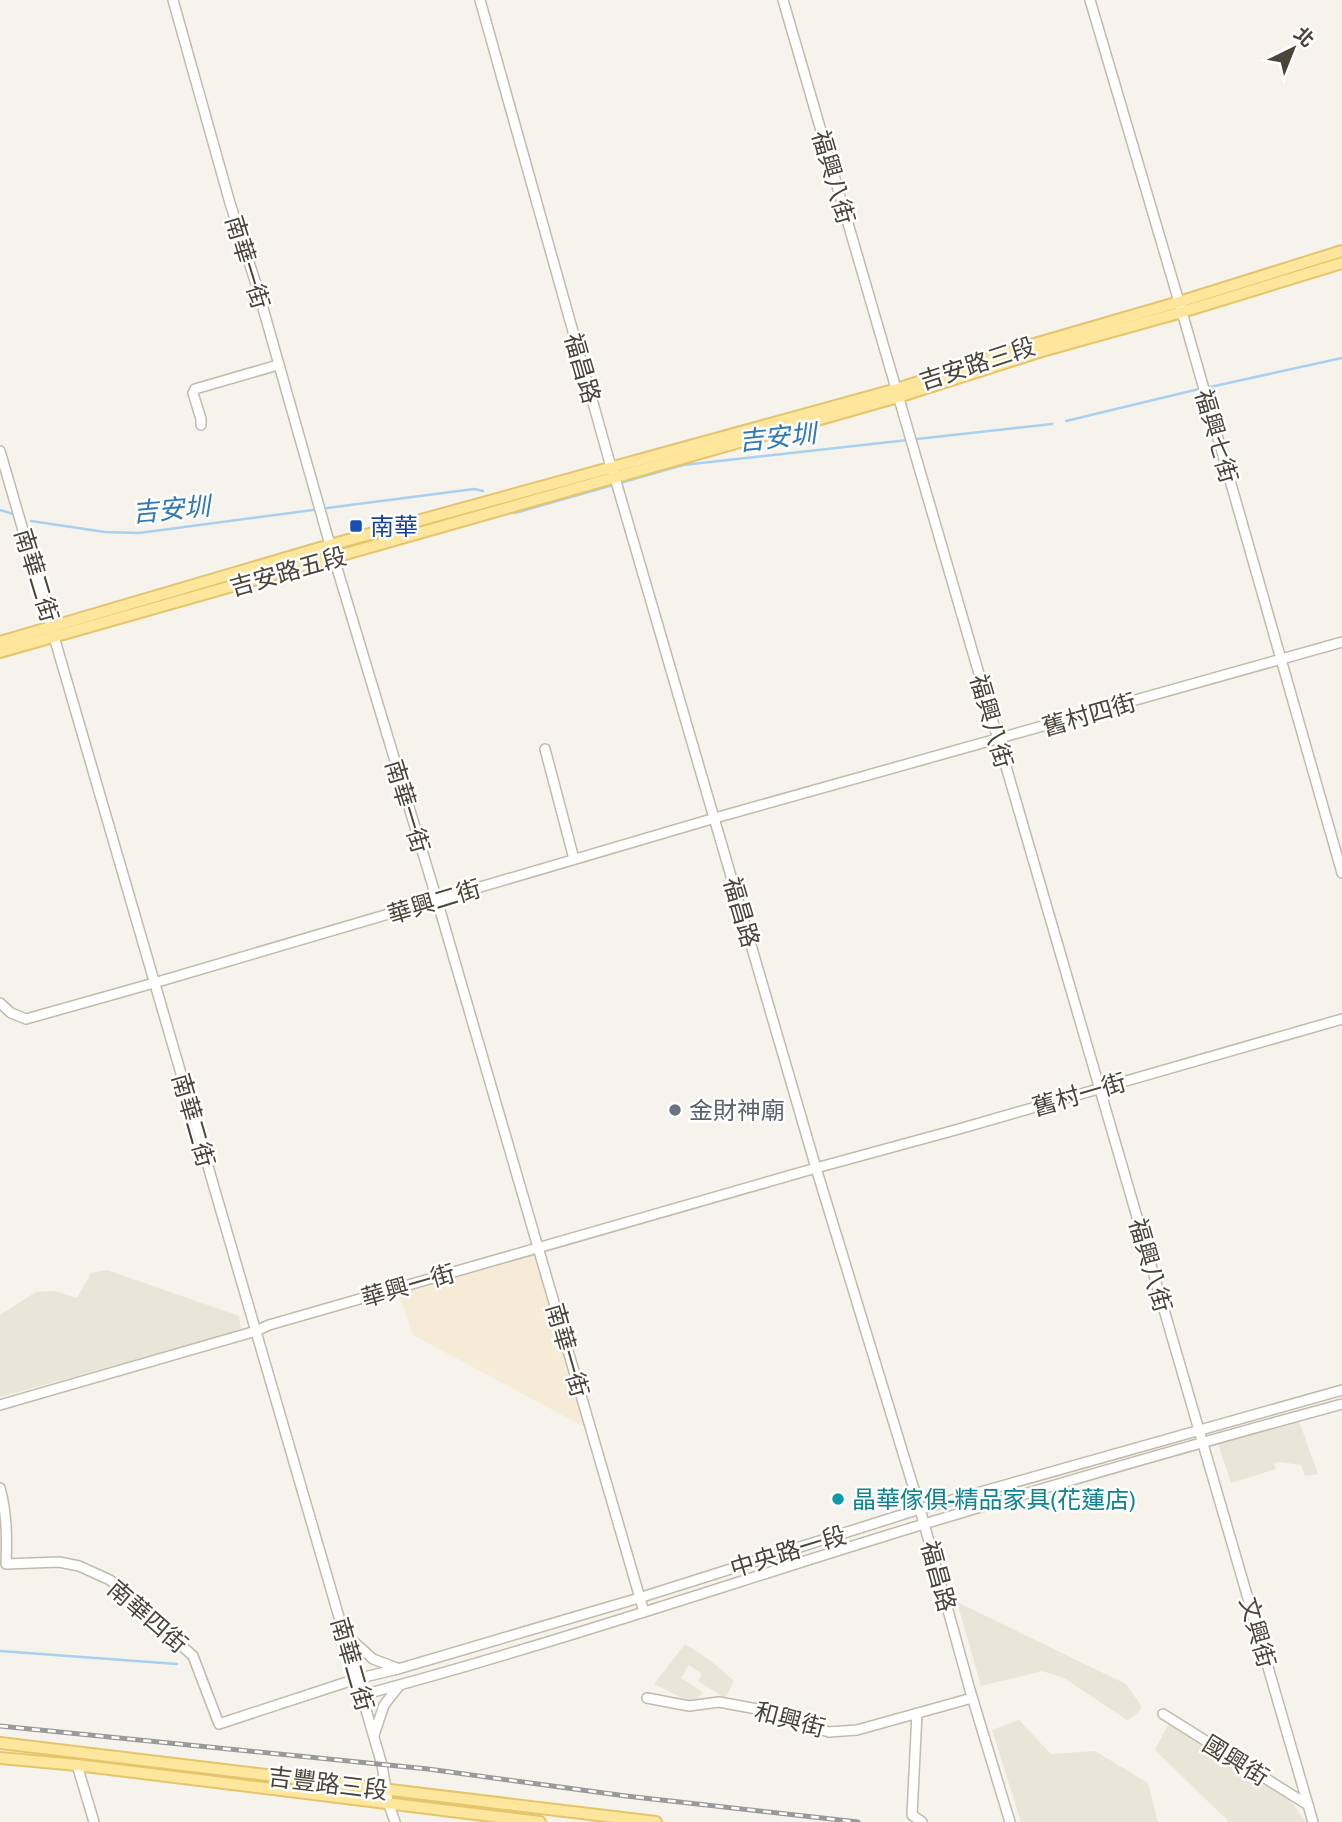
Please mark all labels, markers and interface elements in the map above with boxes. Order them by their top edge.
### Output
north arrow [1258,14,1328,84]
text: 北 [1289,21,1320,53]
street label: 福興八街 [805,126,863,228]
street label: 南華一街 [219,211,277,313]
street label: 福昌路 [558,329,608,407]
street label: 吉安路三段 [915,329,1039,397]
street label: 福興七街 [1188,385,1246,487]
water label: 吉安圳 [736,415,822,458]
water label: 吉安圳 [131,488,215,530]
place label: 南華 [370,510,418,542]
marker: 南華 [348,518,364,534]
street label: 南華二街 [8,524,66,626]
street label: 吉安路五段 [226,539,350,603]
street label: 福興八街 [963,670,1021,772]
street label: 舊村四街 [1038,685,1140,743]
street label: 南華一街 [379,755,437,857]
street label: 華興二街 [383,872,485,930]
street label: 福昌路 [717,873,767,951]
street label: 舊村一街 [1028,1065,1130,1123]
street label: 南華二街 [165,1069,223,1171]
place label: 金財神廟 [689,1094,785,1126]
marker: 金財神廟 [667,1102,683,1118]
street label: 福興八街 [1122,1214,1180,1316]
street label: 華興一街 [357,1256,459,1314]
street label: 南華一街 [539,1299,597,1401]
place label: 晶華傢俱-精品家具(花蓮店) [852,1483,1136,1515]
marker: 晶華傢俱-精品家具(花蓮店) [830,1491,846,1507]
street label: 中央路一段 [726,1518,850,1584]
street label: 福昌路 [914,1537,964,1615]
street label: 南華四街 [101,1572,195,1660]
street label: 文興街 [1233,1593,1283,1671]
street label: 南華二街 [324,1613,382,1715]
street label: 和興街 [751,1694,829,1744]
street label: 國興街 [1197,1727,1275,1793]
street label: 吉豐路三段 [266,1760,390,1806]

